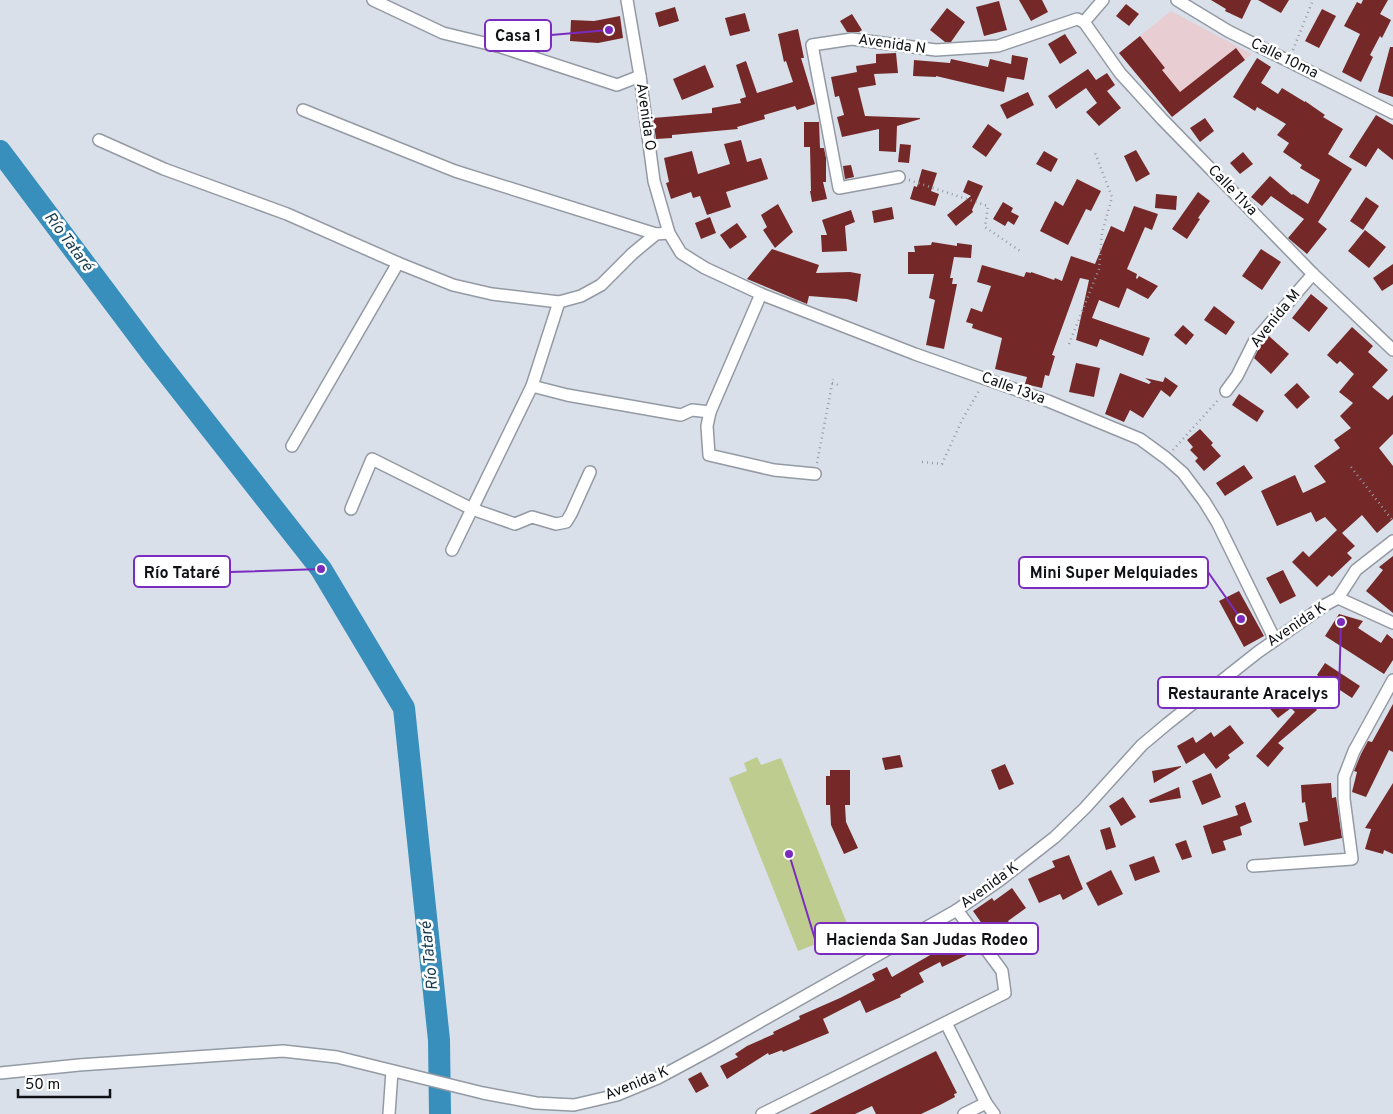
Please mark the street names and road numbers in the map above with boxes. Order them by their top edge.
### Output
street label: Avenida N [857,31,927,59]
street label: Calle 10ma [1247,34,1321,84]
street label: Avenida O [631,82,659,152]
street label: Calle 11va [1203,162,1261,220]
street label: Avenida M [1247,286,1305,352]
street label: Calle 13va [978,369,1048,409]
street label: Avenida K [1264,598,1330,652]
street label: Avenida K [957,858,1023,913]
street label: Avenida K [602,1063,672,1105]

